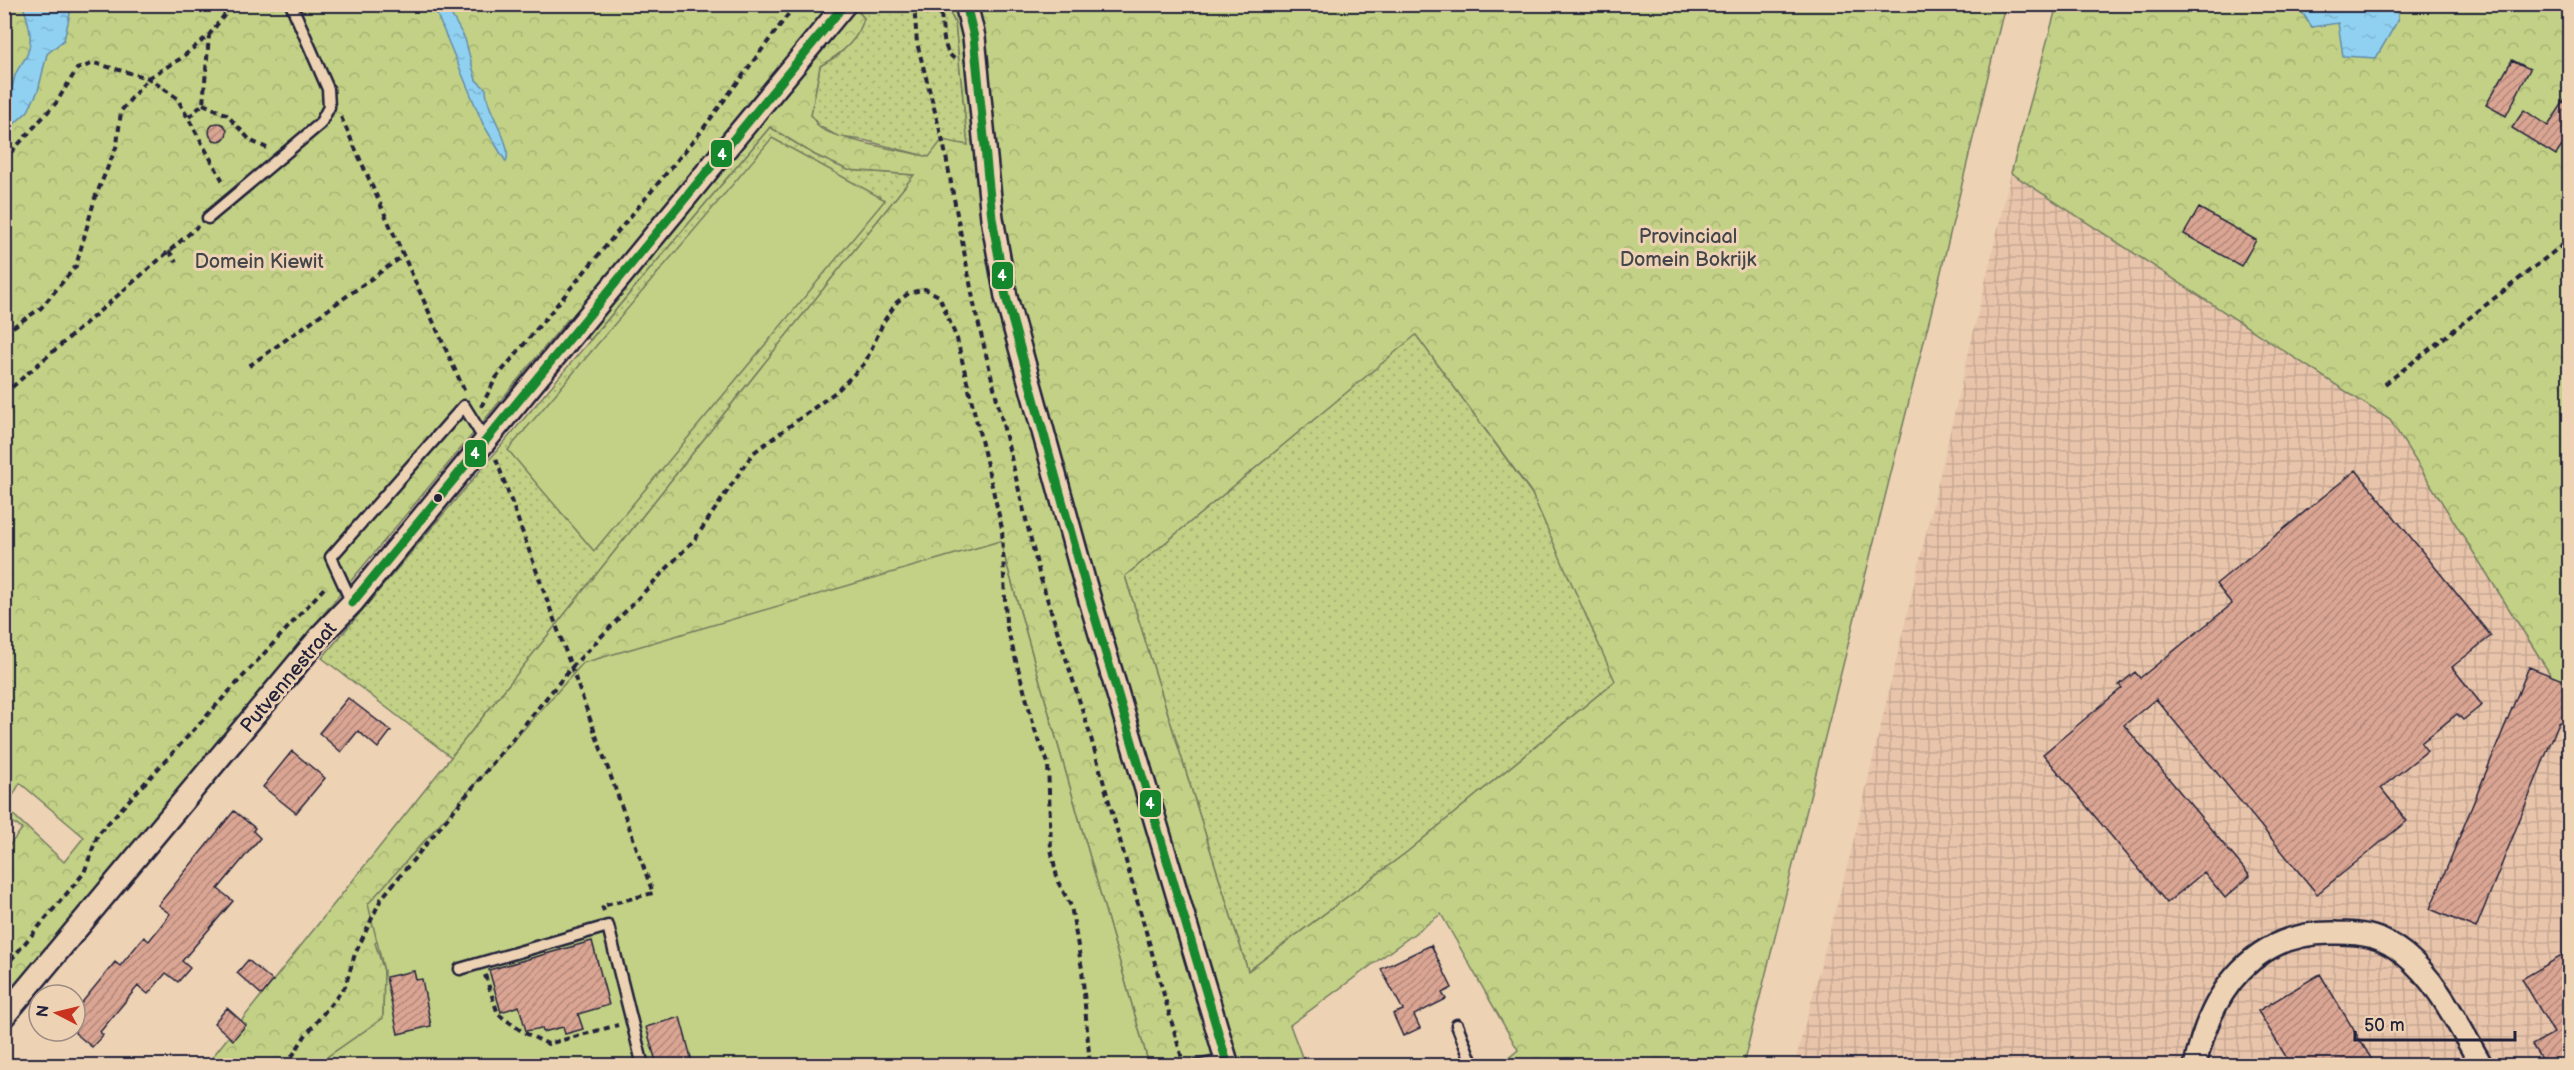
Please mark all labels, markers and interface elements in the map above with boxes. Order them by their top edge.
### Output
line badge: 4 [710,139,733,168]
text: 4 [717,146,727,165]
park label: Provinciaal Domein Bokrijk [1620,225,1757,272]
park label: Domein Kiewit [194,250,324,274]
line badge: 4 [991,261,1014,290]
text: 4 [997,267,1007,286]
line badge: 4 [464,439,487,468]
text: 4 [470,445,480,464]
unlabelled marker [432,492,444,504]
street label: Putvennestraat [235,617,342,738]
line badge: 4 [1139,789,1162,818]
text: 4 [1145,795,1155,814]
north arrow [27,983,87,1043]
text: N [33,1004,54,1018]
scale bar [2355,1004,2516,1042]
text: 50 m [2364,1015,2405,1036]

